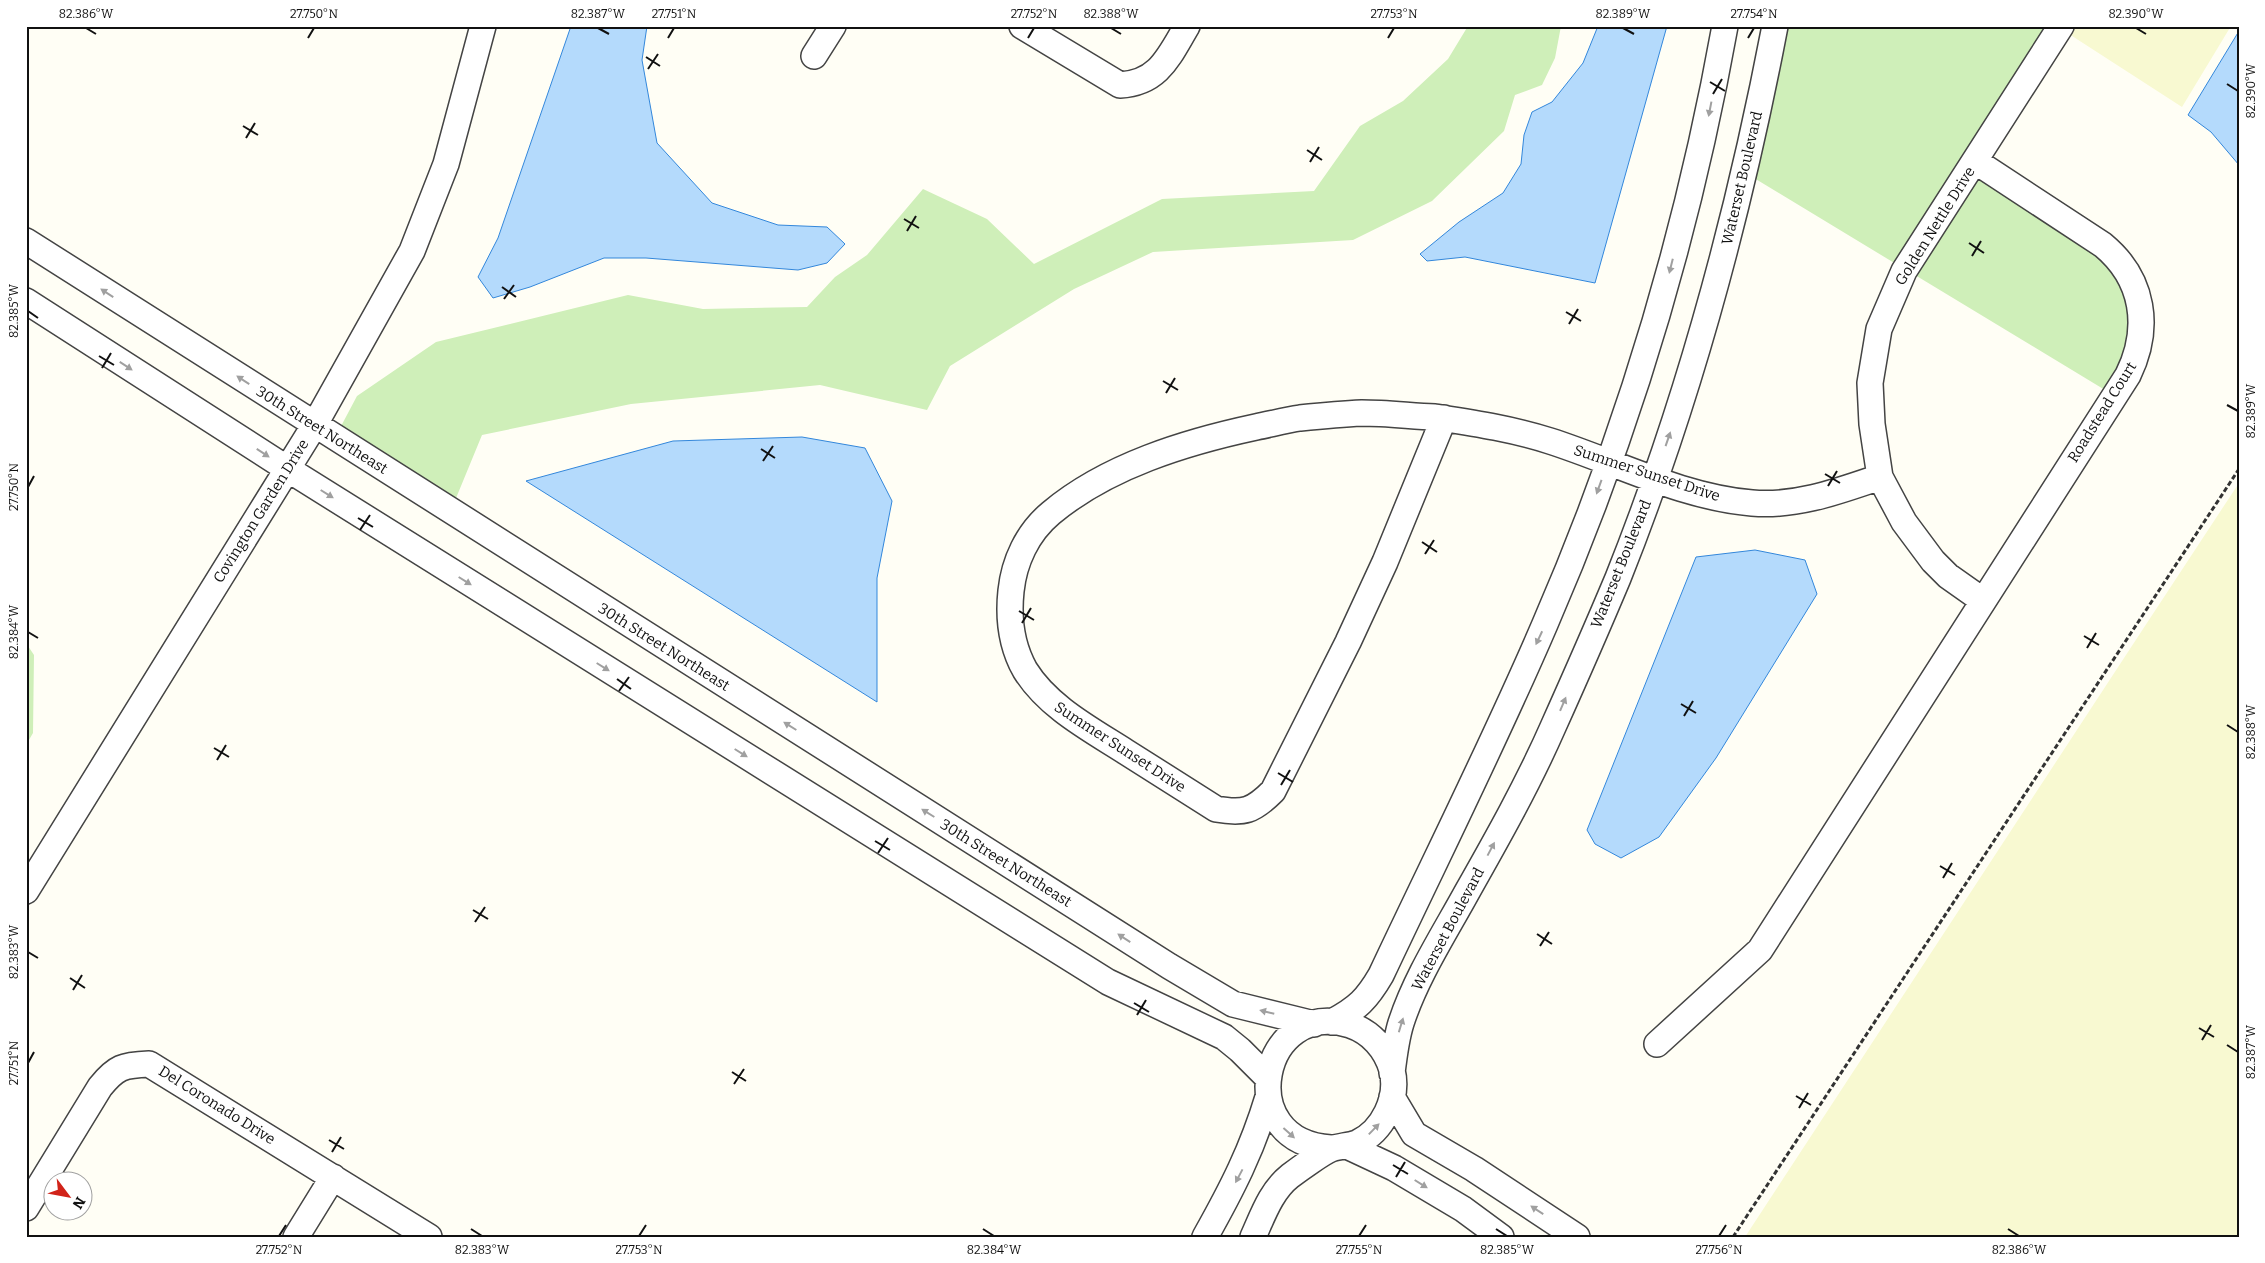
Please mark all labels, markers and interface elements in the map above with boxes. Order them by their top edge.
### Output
text: 82.386°W [59,7,114,21]
text: 27.750°N [290,7,338,21]
text: 82.387°W [571,7,626,21]
text: 27.751°N [652,7,697,21]
text: 27.752°N [1011,7,1058,21]
text: 82.388°W [1083,7,1139,21]
text: 27.753°N [1371,7,1418,21]
text: 82.389°W [1596,7,1651,21]
text: 27.754°N [1731,7,1778,21]
text: 82.390°W [2108,7,2164,21]
text: 82.390°W [2244,63,2258,119]
one-way arrow [1706,101,1714,116]
street label: Waterset Boulevard [1718,109,1766,247]
street label: Golden Nettle Drive [1891,163,1979,289]
one-way arrow [1667,259,1675,274]
text: 82.385°W [7,283,21,338]
one-way arrow [100,288,113,297]
street label: Roadstead Court [2064,358,2140,466]
one-way arrow [119,361,133,370]
one-way arrow [237,376,250,385]
street label: 30th Street Northeast [253,382,392,478]
text: 82.389°W [2244,383,2258,438]
one-way arrow [1664,431,1672,446]
street label: Covington Garden Drive [209,436,313,586]
street label: Summer Sunset Drive [1572,441,1722,505]
one-way arrow [256,449,269,458]
text: 27.750°N [7,463,21,511]
one-way arrow [1595,480,1603,495]
one-way arrow [321,490,334,499]
street label: Waterset Boulevard [1587,497,1655,631]
one-way arrow [459,576,472,585]
street label: 30th Street Northeast [595,599,734,695]
text: 82.384°W [7,604,21,659]
one-way arrow [1535,631,1543,645]
one-way arrow [596,662,609,671]
one-way arrow [1559,697,1567,711]
street label: Summer Sunset Drive [1051,698,1189,796]
text: 82.388°W [2244,704,2258,760]
one-way arrow [784,722,797,731]
one-way arrow [734,748,747,758]
one-way arrow [921,808,934,818]
street label: 30th Street Northeast [937,815,1076,911]
one-way arrow [1487,842,1495,857]
street label: Waterset Boulevard [1408,864,1488,994]
text: 82.383°W [7,924,21,979]
one-way arrow [1117,933,1131,943]
one-way arrow [1260,1008,1275,1016]
one-way arrow [1397,1017,1405,1032]
text: 82.387°W [2244,1024,2258,1079]
text: 27.751°N [7,1040,21,1085]
street label: Del Coronado Drive [155,1062,279,1148]
one-way arrow [1368,1123,1380,1135]
one-way arrow [1283,1127,1296,1138]
one-way arrow [1234,1169,1243,1182]
north arrow [42,1170,92,1220]
one-way arrow [1415,1179,1428,1188]
text: N [68,1194,89,1212]
one-way arrow [1530,1205,1543,1215]
text: 27.752°N [256,1243,303,1257]
text: 82.383°W [455,1243,510,1257]
text: 27.753°N [616,1243,663,1257]
text: 82.384°W [967,1243,1022,1257]
text: 27.755°N [1336,1243,1383,1257]
text: 82.385°W [1480,1243,1535,1257]
text: 27.756°N [1695,1243,1743,1257]
text: 82.386°W [1992,1243,2047,1257]

